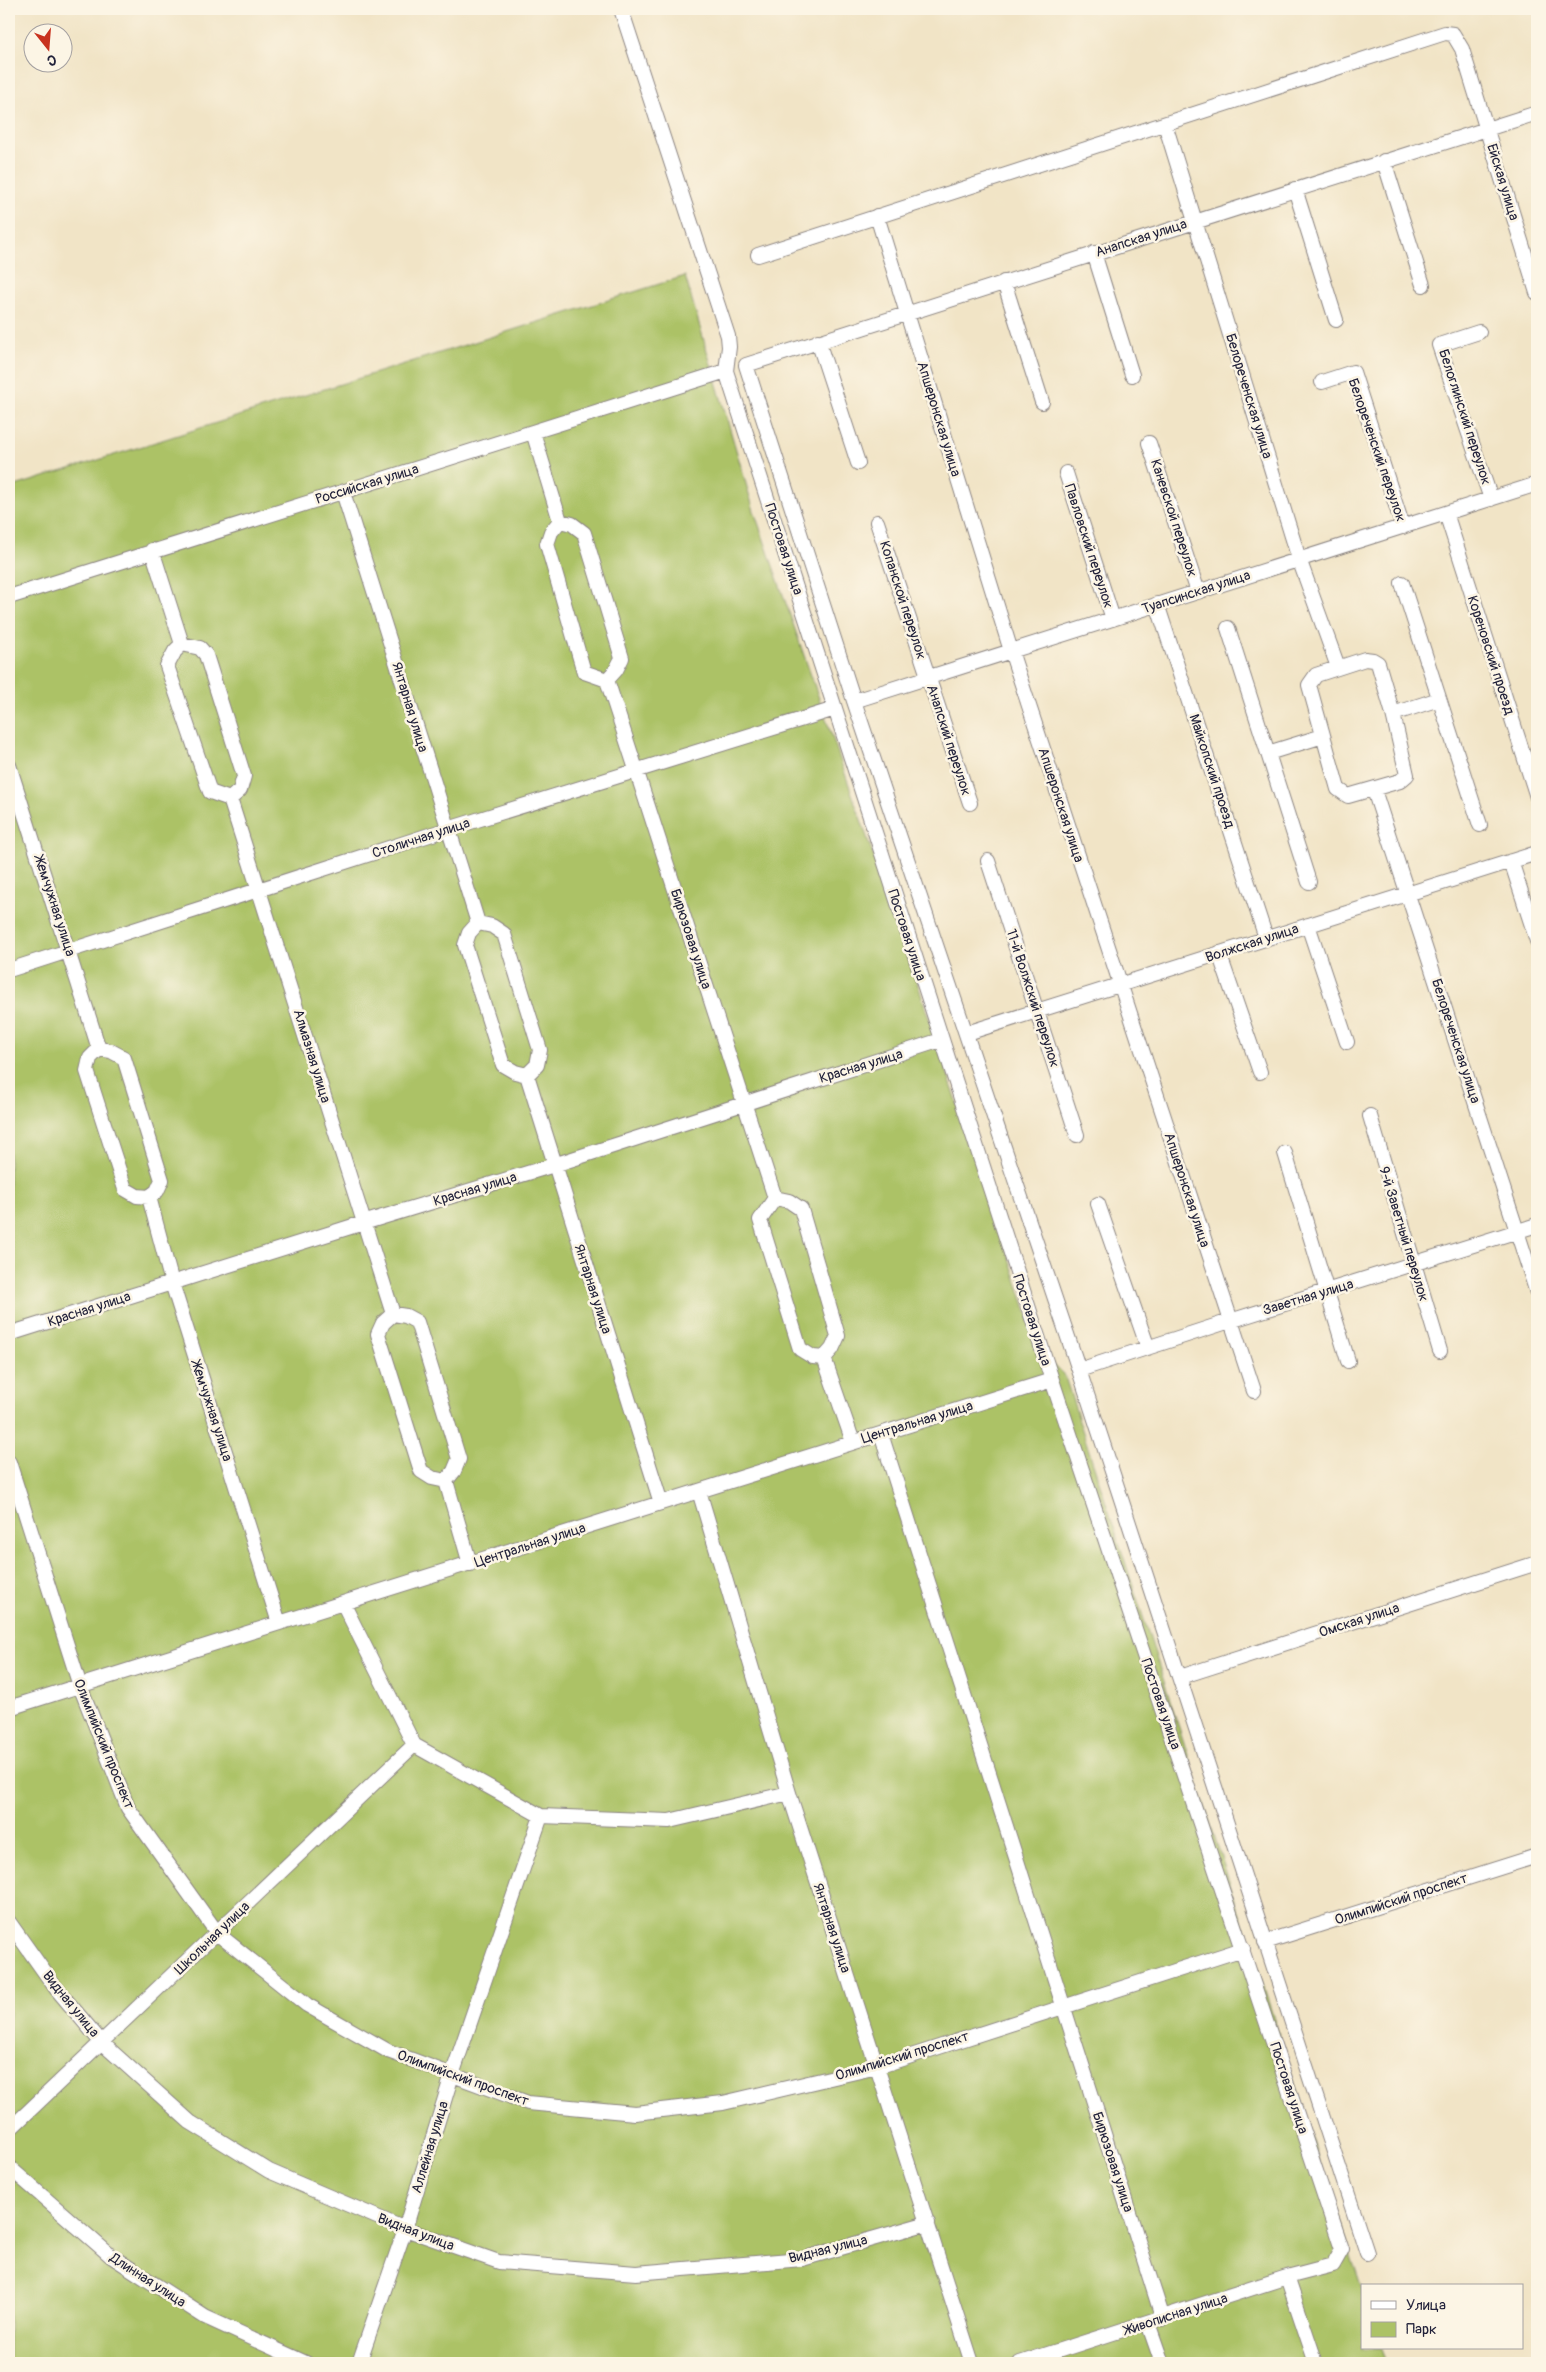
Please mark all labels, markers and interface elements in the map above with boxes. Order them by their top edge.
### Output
north arrow [22,22,72,72]
text: С [45,51,58,69]
street label: Ейская улица [1483,142,1523,222]
street label: Анапская улица [1093,215,1189,261]
street label: Белореченская улица [1222,331,1276,461]
street label: Белоглинский переулок [1435,347,1495,487]
street label: Апшеронская улица [913,359,965,479]
street label: Белореченский переулок [1344,376,1410,524]
street label: Каневской переулок [1147,457,1201,579]
street label: Российская улица [313,460,421,508]
street label: Павловский переулок [1061,482,1117,610]
street label: Постовая улица [761,501,807,597]
street label: Копанской переулок [876,539,930,661]
street label: Туапсинская улица [1140,566,1252,618]
street label: Кореновский проезд [1464,593,1518,717]
street label: Янтарная улица [388,660,432,754]
street label: Анапский переулок [923,682,975,798]
street label: Майкопский проезд [1186,712,1239,831]
street label: Апшеронская улица [1034,746,1088,864]
street label: Столичная улица [370,814,472,862]
street label: Жемчужная улица [30,852,79,958]
street label: Бирюзовая улица [667,887,715,991]
street label: Постовая улица [884,887,930,983]
street label: Волжская улица [1203,920,1301,966]
street label: 11-й Волжский переулок [1003,927,1063,1069]
street label: Белореченская улица [1428,977,1484,1105]
street label: Алмазная улица [290,1007,334,1105]
street label: Красная улица [817,1045,905,1087]
street label: Апшеронская улица [1160,1131,1214,1249]
street label: 9-й Заветный переулок [1375,1165,1433,1303]
street label: Красная улица [431,1168,519,1210]
street label: Янтарная улица [571,1242,615,1336]
street label: Постовая улица [1009,1272,1055,1368]
street label: Заветная улица [1261,1275,1355,1319]
street label: Красная улица [45,1288,133,1330]
street label: Жемчужная улица [187,1357,236,1463]
street label: Центральная улица [859,1397,975,1447]
street label: Центральная улица [472,1519,588,1571]
street label: Омская улица [1317,1599,1401,1641]
street label: Постовая улица [1137,1656,1185,1752]
street label: Олимпийский проспект [70,1676,138,1812]
street label: Олимпийский проспект [1332,1869,1470,1929]
street label: Янтарная улица [810,1881,854,1975]
street label: Школьная улица [171,1898,253,1978]
street label: Видная улица [39,1967,103,2041]
street label: Олимпийский проспект [833,2028,971,2084]
street label: Постовая улица [1266,2040,1312,2136]
street label: Олимпийский проспект [395,2046,531,2110]
street label: Аллейная улица [408,2099,452,2195]
street label: Бирюзовая улица [1089,2110,1137,2214]
street label: Видная улица [375,2210,457,2254]
street label: Видная улица [787,2231,869,2267]
street label: Длинная улица [106,2249,189,2311]
legend [1361,2284,1524,2350]
street label: Живописная улица [1120,2289,1230,2339]
text: Улица [1406,2296,1446,2315]
text: Парк [1406,2320,1437,2339]

